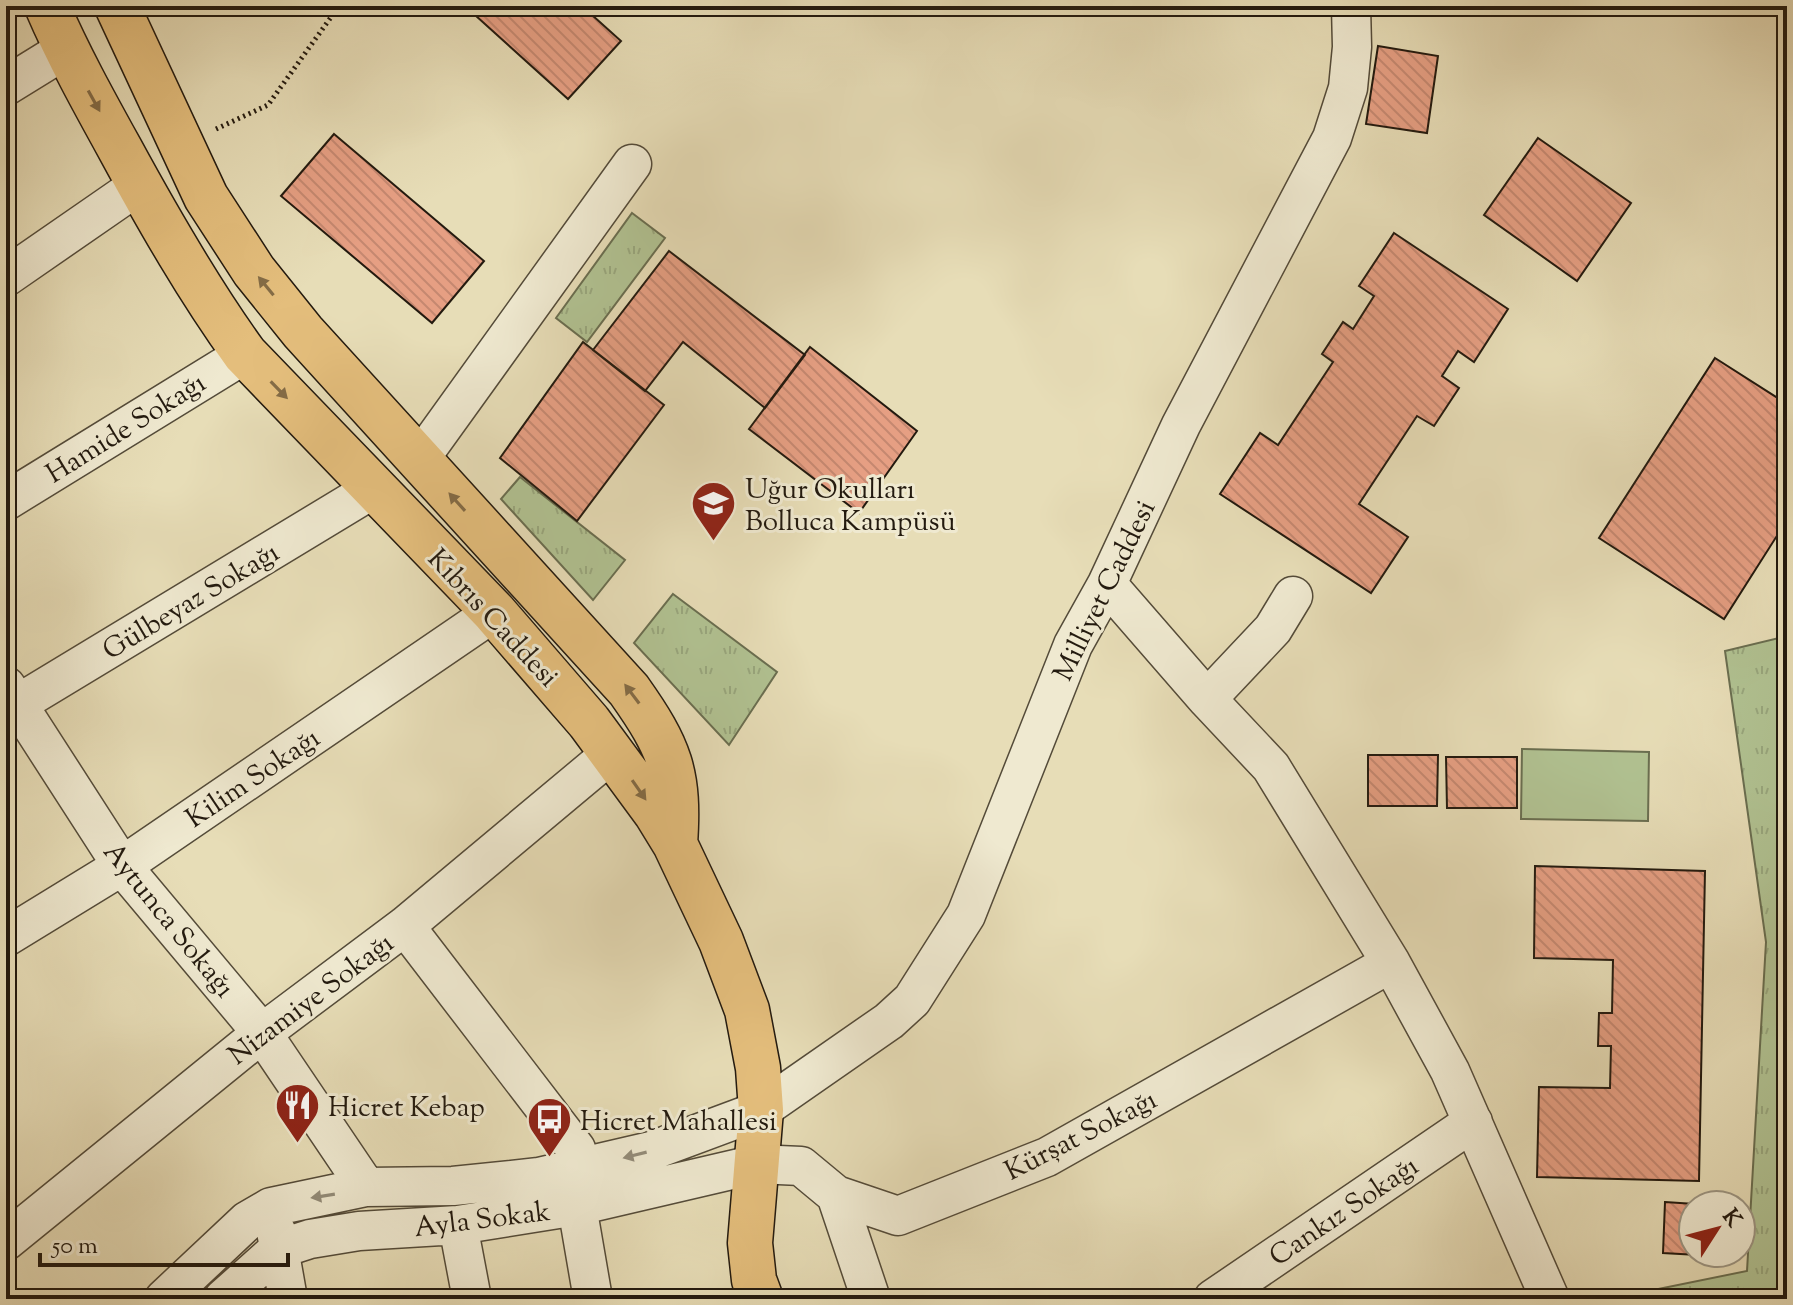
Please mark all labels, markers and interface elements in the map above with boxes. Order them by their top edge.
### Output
one-way arrow [87,90,101,112]
one-way arrow [258,276,275,296]
street label: Hamide Sokağı [39,364,214,495]
one-way arrow [269,380,287,399]
place label: Uğur Okulları Bolluca Kampüsü [745,471,956,543]
school or university icon: Uğur Okulları Bolluca Kampüsü [690,480,738,543]
one-way arrow [449,492,466,512]
street label: Milliyet Caddesi [1045,494,1167,689]
street label: Gülbeyaz Sokağı [96,534,287,671]
street label: Kıbrıs Caddesi [417,541,567,697]
one-way arrow [624,684,640,704]
street label: Kilim Sokağı [179,720,329,839]
one-way arrow [631,780,647,801]
street label: Aytunca Sokağı [92,834,243,1007]
street label: Nizamiye Sokağı [221,925,403,1076]
street label: Kürşat Sokağı [998,1081,1165,1192]
restaurant icon: Hicret Kebap [273,1082,321,1145]
place label: Hicret Kebap [328,1089,485,1129]
bus stop icon: Hicret Mahallesi [525,1096,573,1159]
place label: Hicret Mahallesi [580,1103,777,1143]
street label: Cankız Sokağı [1262,1148,1427,1277]
one-way arrow [622,1149,647,1161]
north arrow [1677,1189,1757,1269]
one-way arrow [310,1190,335,1203]
street label: Ayla Sokak [412,1193,553,1249]
text: K [1713,1203,1748,1235]
scale bar [40,1217,288,1267]
text: 50 m [50,1230,98,1264]

